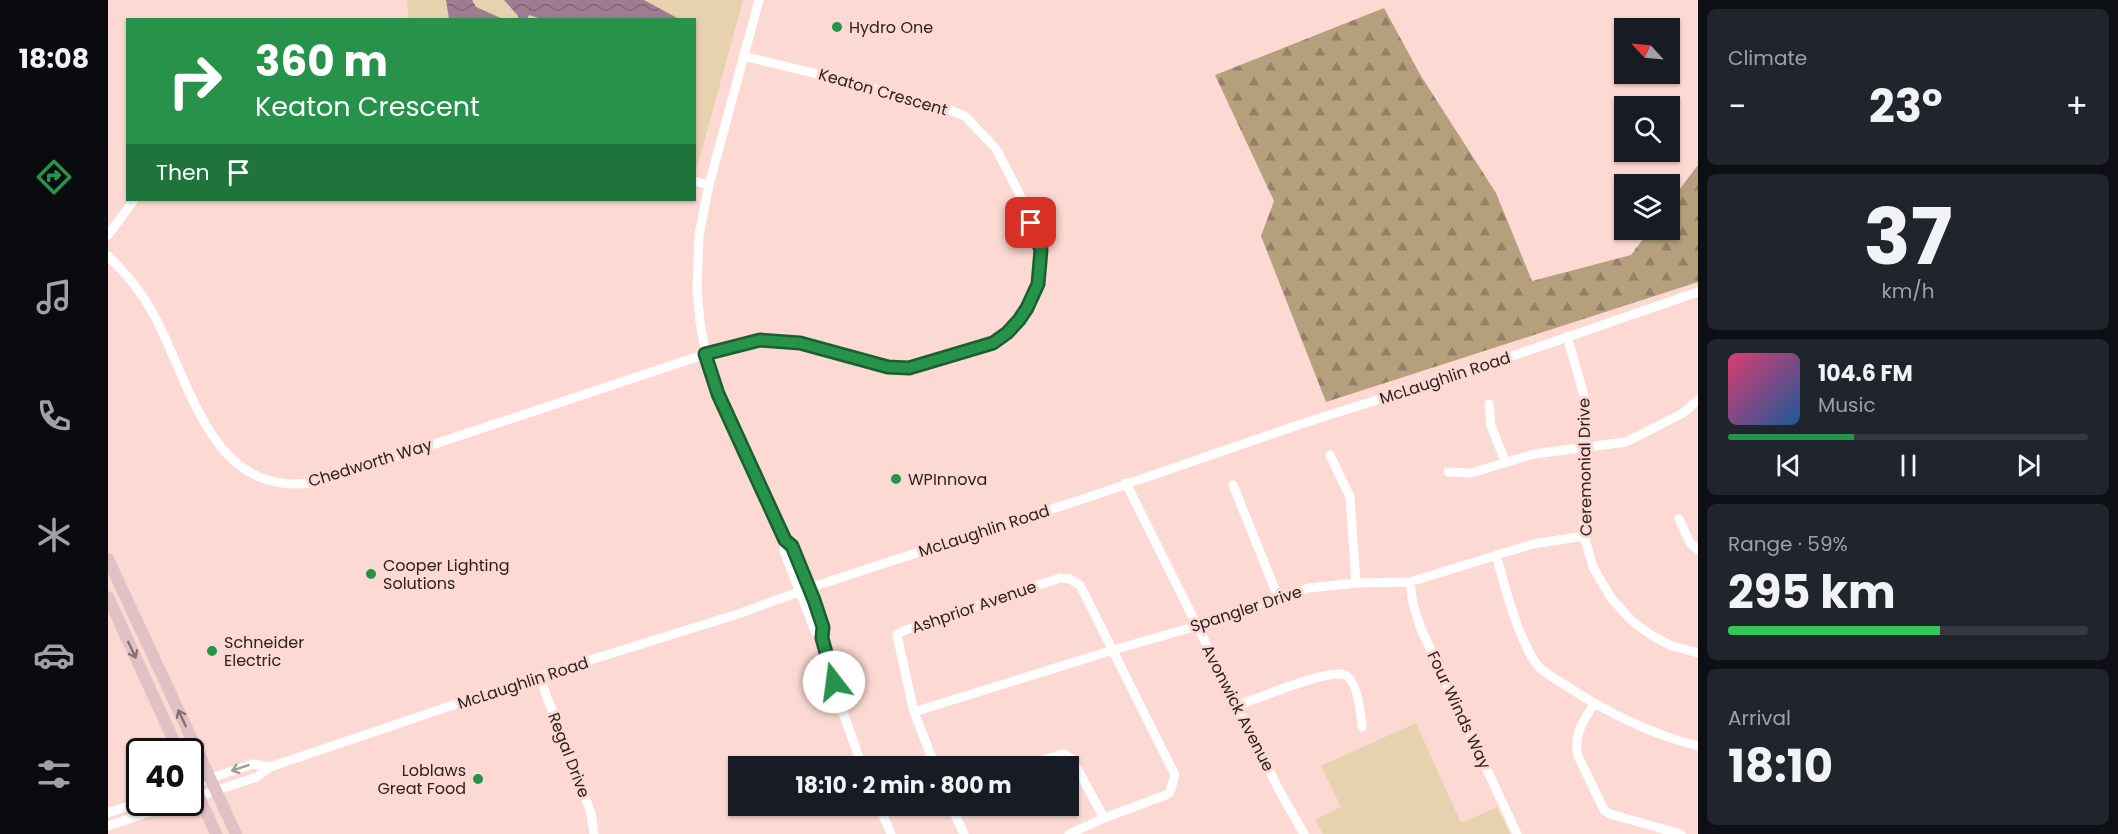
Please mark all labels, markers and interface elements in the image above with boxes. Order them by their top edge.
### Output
place label: Hydro One [849,16,933,39]
north arrow [1614,18,1680,84]
map controls [1614,18,1680,240]
marker: Hydro One [830,20,844,34]
text: 360 m [255,32,388,91]
text: 18:08 [19,40,89,77]
icon: right [156,42,234,120]
text: Climate [1728,44,1807,72]
street label: Keaton Crescent [816,63,950,121]
text: 23° [1869,75,1943,138]
text: − [1728,83,1746,130]
text: + [2065,83,2088,130]
text: Keaton Crescent [255,88,480,125]
button: search [1614,96,1680,162]
icon: directions [33,156,75,198]
icon: arrive [222,156,255,189]
text: Then [156,157,210,188]
button: layers [1614,174,1680,240]
text: 37 [1864,182,1952,291]
pin [1005,197,1056,248]
icon: arrive [1014,206,1047,239]
icon: music [33,276,75,318]
text: km/h [1881,277,1935,305]
street label: McLaughlin Road [1377,346,1513,410]
text: 104.6 FM [1818,358,1913,389]
text: Music [1818,391,1876,419]
icon: phone [33,395,75,437]
street label: Ceremonial Drive [1572,398,1598,536]
street label: Chedworth Way [305,433,435,493]
icon: previous [1772,449,1805,482]
icon: pause [1892,449,1925,482]
icon: next [2012,449,2045,482]
place label: WPInnova [908,468,987,491]
marker: WPInnova [889,472,903,486]
street label: McLaughlin Road [916,499,1052,563]
icon: climate [33,514,75,556]
text: Range · 59% [1728,530,1848,558]
place label: Cooper Lighting Solutions [383,554,510,595]
text: 295 km [1728,561,1896,624]
marker: Cooper Lighting Solutions [364,567,378,581]
street label: Ashprior Avenue [908,575,1040,639]
street label: Spangler Drive [1187,580,1305,638]
place label: Schneider Electric [224,631,304,672]
icon: car [33,634,75,676]
one-way arrow [127,641,139,659]
street label: Avonwick Avenue [1196,641,1280,775]
marker: Schneider Electric [205,644,219,658]
street label: Four Winds Way [1422,647,1496,773]
position arrow [802,650,866,714]
street label: McLaughlin Road [455,651,591,715]
text: Arrival [1728,704,1791,732]
street label: Regal Drive [542,709,596,801]
one-way arrow [176,710,188,728]
text: 18:10 [1728,735,1833,798]
speed limit sign: 40 [126,738,204,816]
icon: filters [33,753,75,795]
place label: Loblaws Great Food [377,759,466,800]
one-way arrow [231,764,250,775]
text: 18:10 · 2 min · 800 m [796,770,1011,801]
marker: Loblaws Great Food [471,772,485,786]

